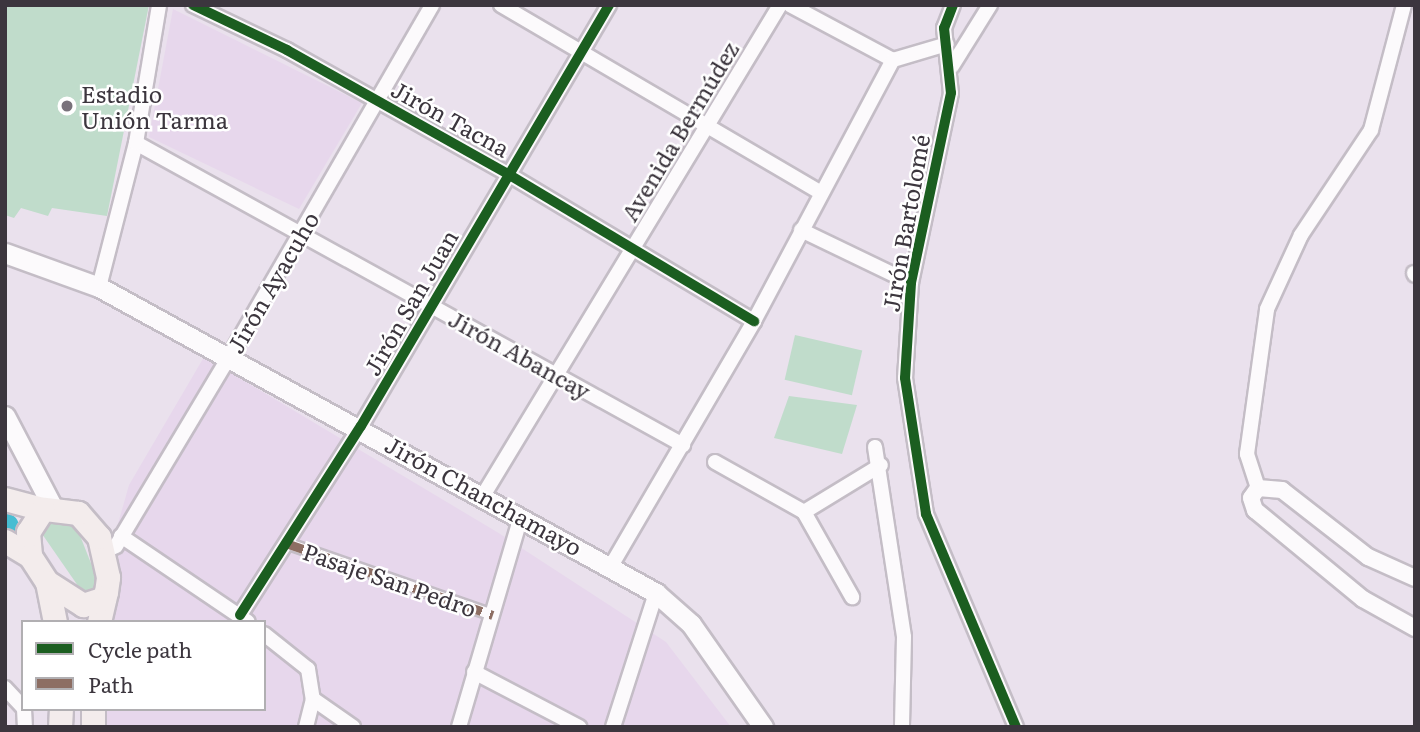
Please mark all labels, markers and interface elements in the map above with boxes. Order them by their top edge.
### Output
street label: Avenida Bermúdez [615,36,743,226]
street label: Jirón Tacna [387,74,515,162]
place label: Estadio Unión Tarma [81,79,228,133]
marker: Estadio Unión Tarma [59,98,75,114]
street label: Jirón Bartolomé [876,132,934,314]
street label: Jirón Ayacuho [220,206,324,358]
street label: Jirón San Juan [357,224,463,380]
street label: Jirón Abancay [444,304,596,404]
street label: Jirón Chanchamayo [381,429,587,561]
street label: Pasaje San Pedro [300,536,480,622]
legend [21,620,266,711]
text: Cycle path [88,633,192,664]
text: Path [88,668,134,699]

